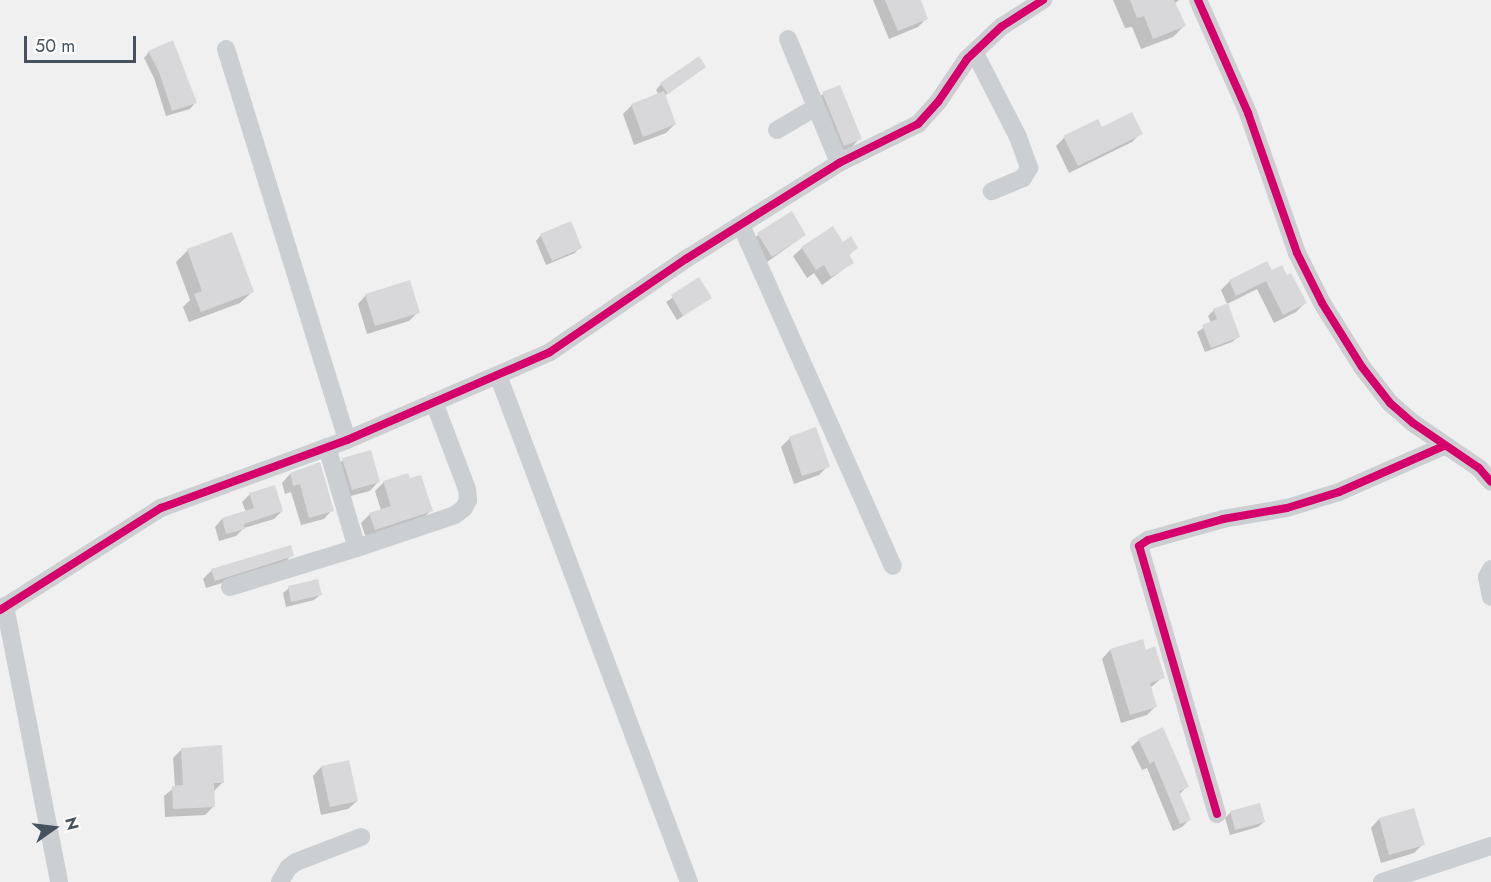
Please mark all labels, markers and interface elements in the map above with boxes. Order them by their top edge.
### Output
scale bar [27,24,140,62]
text: 50 m [35,33,75,59]
north arrow [24,798,84,858]
text: N [59,815,85,832]

